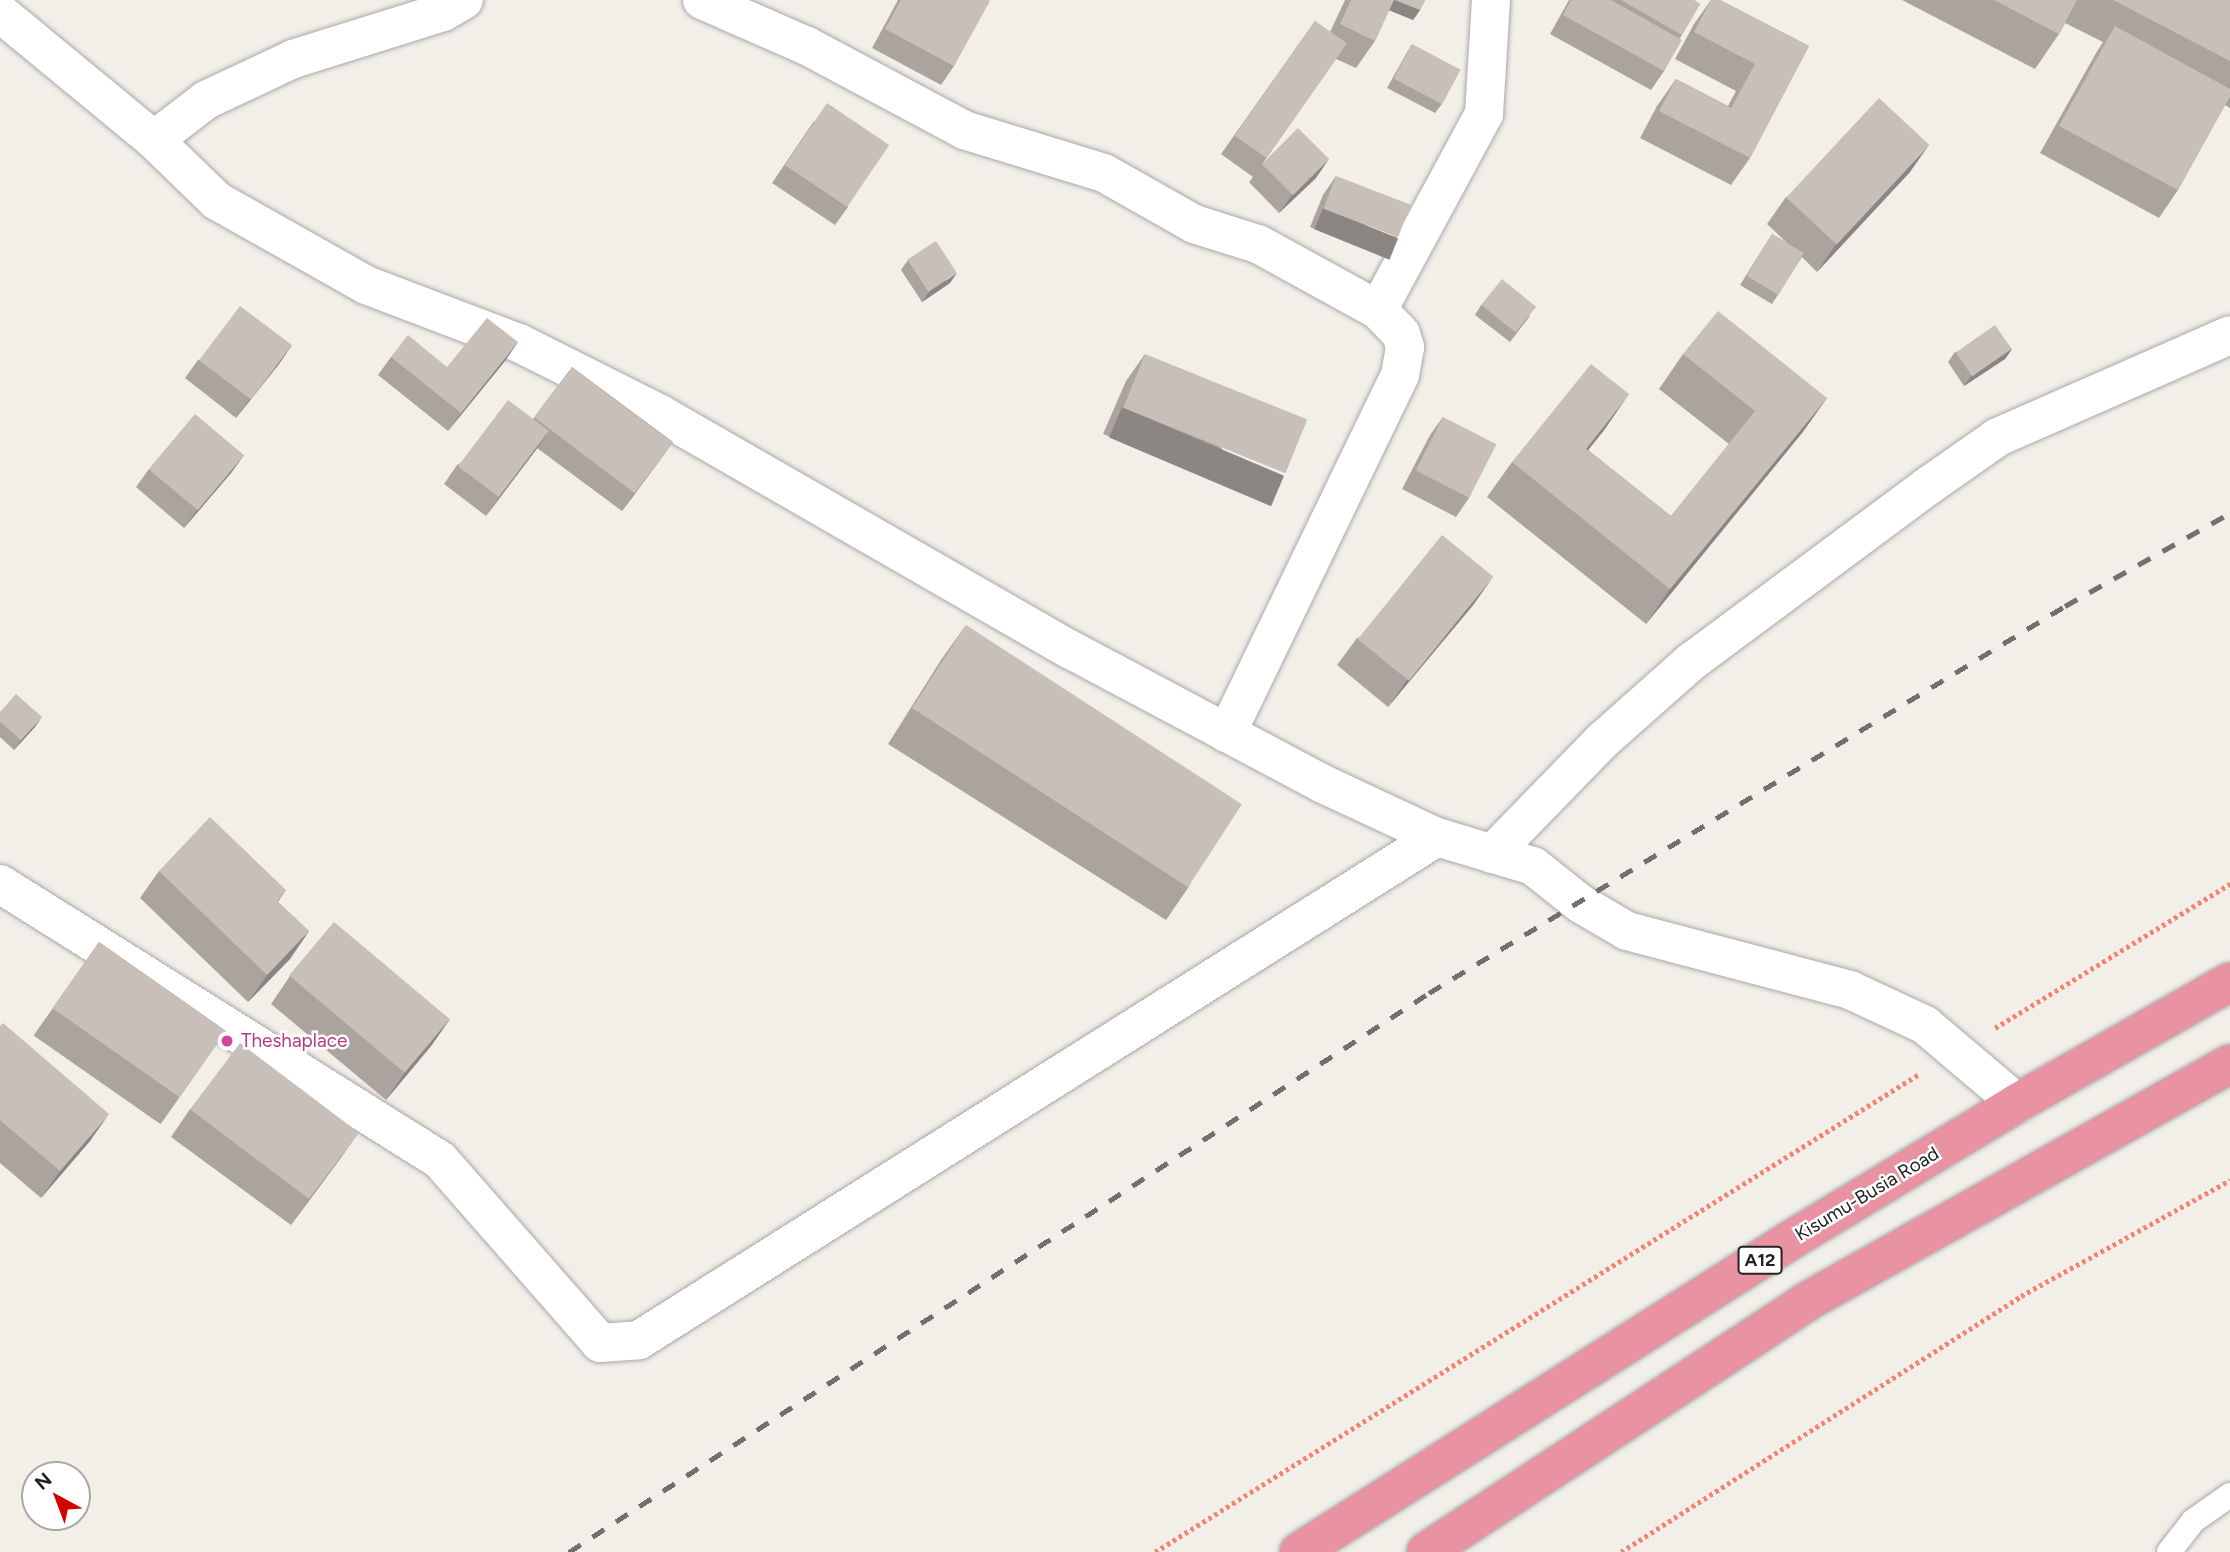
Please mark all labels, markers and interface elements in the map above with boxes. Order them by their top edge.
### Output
place label: Theshaplace [241,1030,347,1052]
marker: Theshaplace [219,1033,235,1049]
street label: Kisumu-Busia Road [1791,1142,1943,1246]
road number: A12 [1737,1246,1783,1274]
north arrow [21,1461,91,1531]
text: N [30,1468,56,1495]

